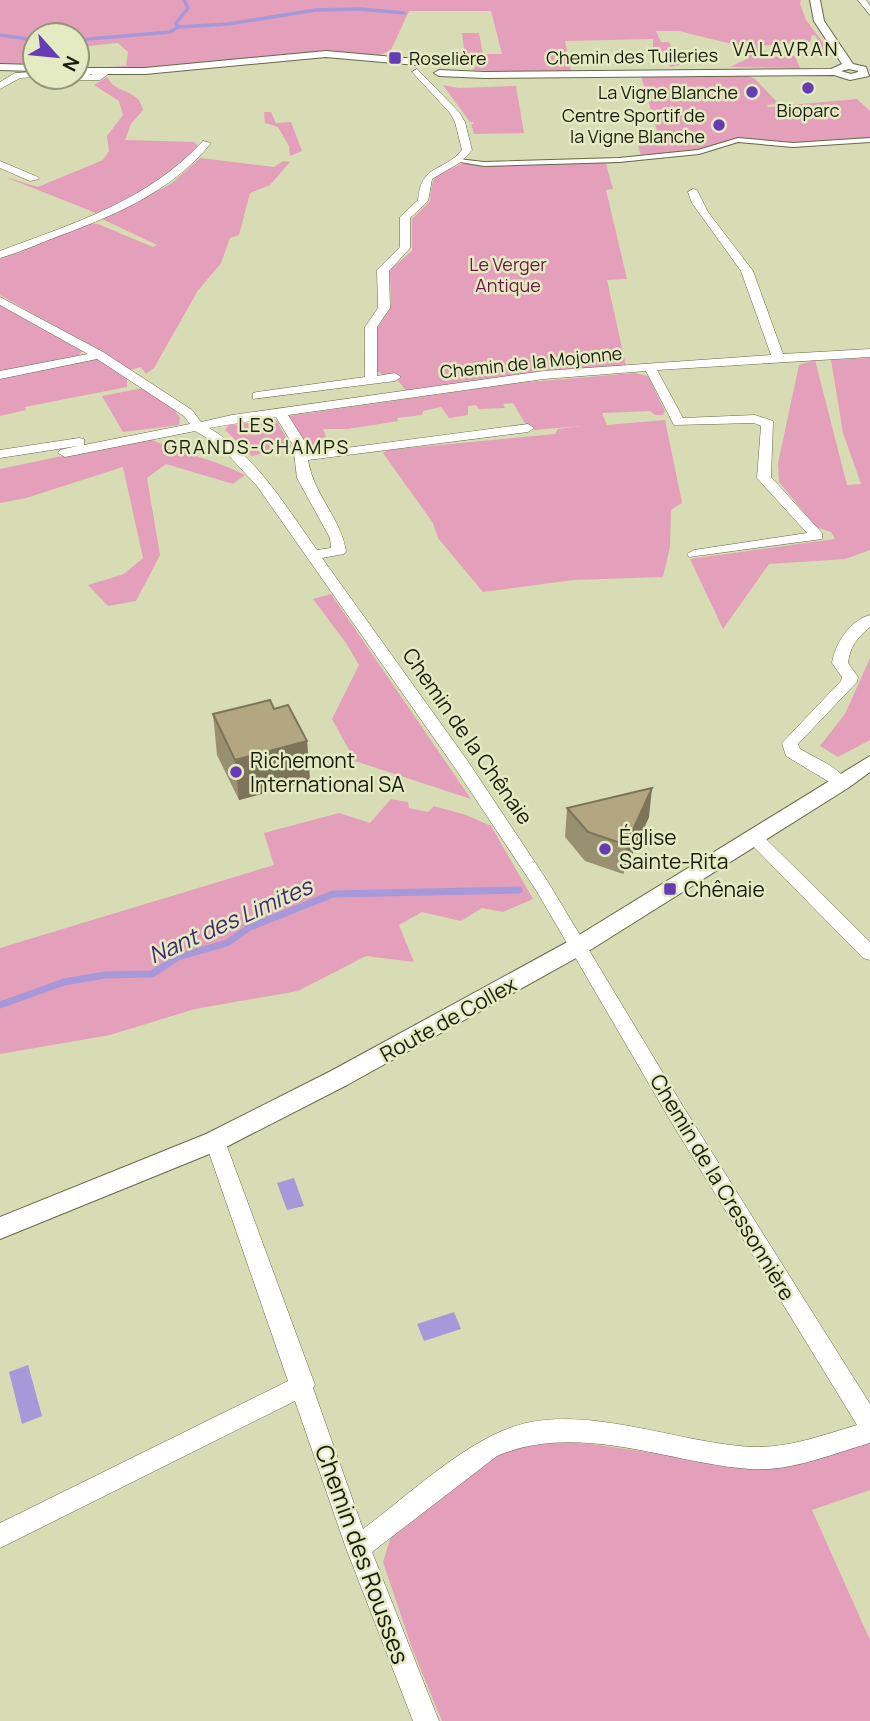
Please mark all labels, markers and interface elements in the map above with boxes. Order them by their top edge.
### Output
north arrow [21,21,91,91]
district label: VALAVRAN [732,36,840,62]
street label: Chemin des Tuileries [546,43,718,69]
place label: Roselière [409,46,487,70]
marker: Roselière [387,50,403,66]
text: N [56,52,86,76]
place label: La Vigne Blanche [598,80,738,104]
marker: Bioparc [800,80,816,96]
marker: La Vigne Blanche [744,84,760,100]
place label: Bioparc [777,98,839,122]
place label: Centre Sportif de la Vigne Blanche [562,103,705,148]
marker: Centre Sportif de la Vigne Blanche [711,117,727,133]
park label: Le Verger Antique [469,252,547,297]
street label: Chemin de la Mojonne [439,341,623,383]
district label: LES GRANDS-CHAMPS [164,412,350,460]
street label: Chemin de la Chênaie [397,642,539,830]
place label: Richemont International SA [250,746,405,798]
marker: Richemont International SA [228,764,244,780]
place label: Église Sainte-Rita [619,823,728,875]
marker: Église Sainte-Rita [597,841,613,857]
water label: Nant des Limites [143,869,319,970]
place label: Chênaie [684,875,765,903]
marker: Chênaie [662,881,678,897]
street label: Route de Collex [375,970,521,1068]
street label: Chemin de la Cressonnière [644,1069,802,1305]
street label: Chemin des Rousses [308,1440,418,1668]

